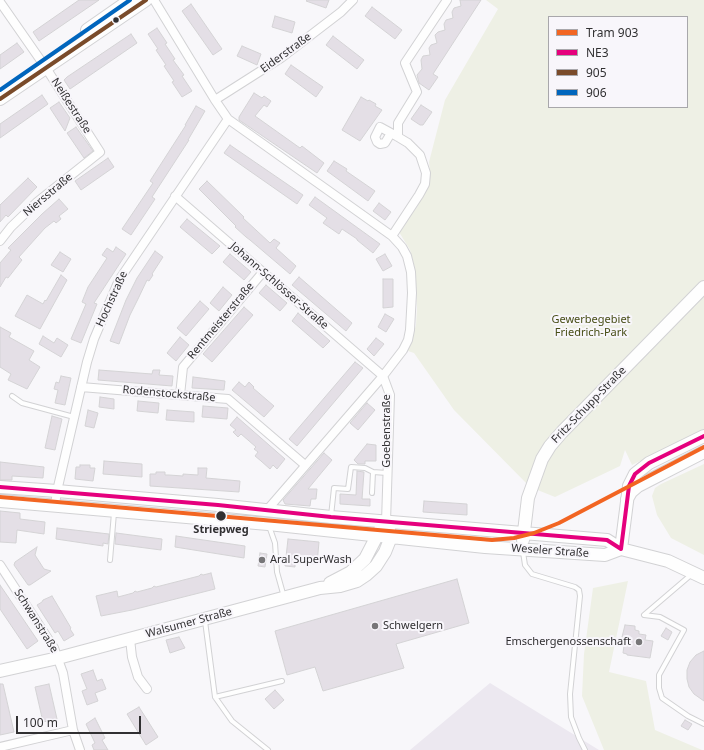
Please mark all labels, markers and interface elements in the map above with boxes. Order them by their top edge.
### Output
unlabelled marker [111,15,121,25]
legend [548,16,688,108]
text: Tram 903 [586,24,638,41]
street label: Eiderstraße [258,30,314,76]
text: NE3 [586,44,609,61]
text: 905 [586,64,607,81]
street label: Neißestraße [48,76,94,136]
text: 906 [586,84,607,101]
street label: Niersstraße [21,171,75,219]
street label: Johann-Schlösser-Straße [227,240,331,332]
street label: Hochstraße [93,269,131,329]
street label: Rentmeisterstraße [185,280,257,362]
park label: Gewerbegebiet Friedrich-Park [551,313,631,339]
street label: Fritz-Schupp-Straße [549,364,629,446]
street label: Rodenstockstraße [122,383,216,405]
street label: Goebenstraße [380,394,394,468]
marker: Striepweg [214,509,228,523]
place label: Striepweg [193,523,249,537]
street label: Weseler Straße [511,542,589,560]
place label: Aral SuperWash [270,553,352,567]
marker: Aral SuperWash [257,555,267,565]
street label: Schwanstraße [11,587,61,655]
street label: Walsumer Straße [144,605,234,641]
place label: Schwelgern [383,619,443,633]
marker: Schwelgern [370,621,380,631]
place label: Emschergenossenschaft [505,635,631,649]
marker: Emschergenossenschaft [634,637,644,647]
scale bar [18,708,143,734]
text: 100 m [23,714,58,731]

